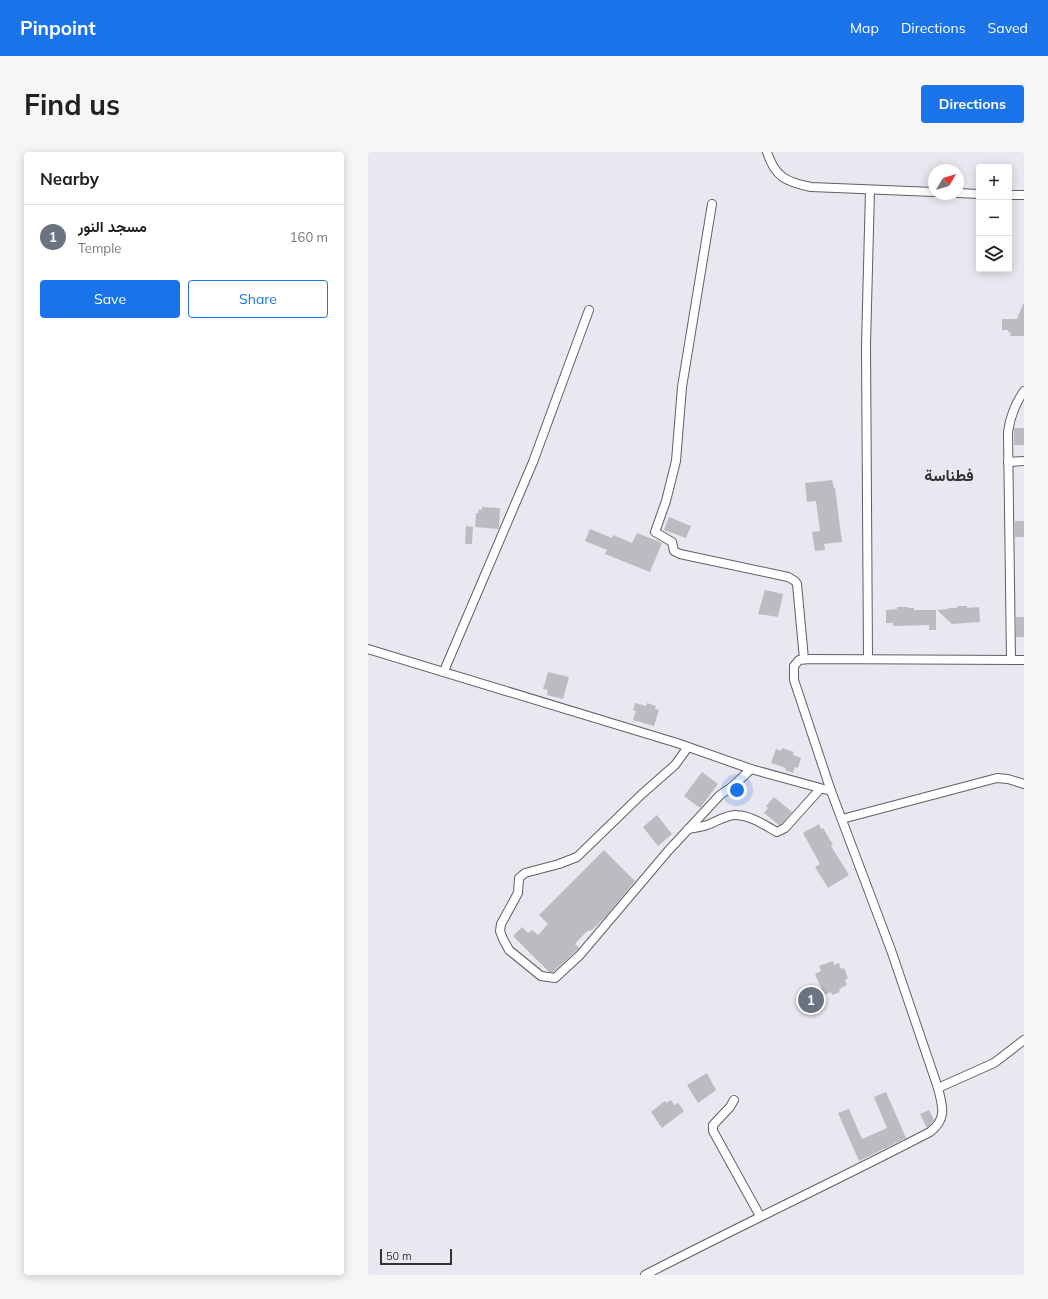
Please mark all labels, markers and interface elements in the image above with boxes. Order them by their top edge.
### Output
text: Pinpoint [20,16,96,40]
text: Map [850,19,879,37]
text: Directions [901,19,966,37]
text: Saved [988,19,1028,37]
button: Directions [921,85,1024,123]
text: Find us [24,87,120,122]
north arrow [928,164,964,200]
map controls [976,164,1012,272]
button: + [976,164,1012,200]
text: Nearby [40,168,99,189]
button: − [976,200,1012,236]
text: مسجد النور [78,217,147,236]
text: 1 [49,229,57,245]
text: 160 m [290,229,328,245]
button: layers [976,236,1012,272]
text: Temple [78,240,121,256]
button: Save [40,280,180,318]
button: Share [188,280,328,318]
district label: فطناسة [924,465,974,485]
your location [727,780,747,800]
pin: 1 [798,985,824,1015]
scale bar [380,1247,452,1266]
text: 50 m [386,1249,412,1263]

